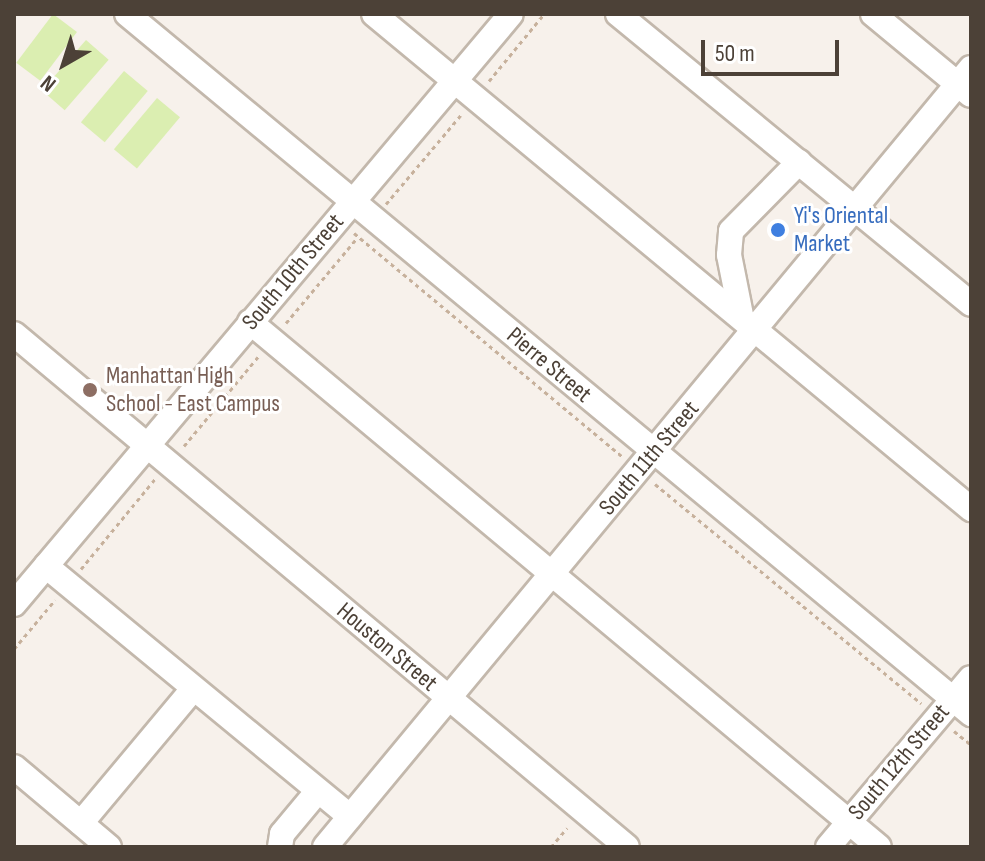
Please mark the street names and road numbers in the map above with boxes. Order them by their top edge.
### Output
street label: South 10th Street [236,208,350,336]
street label: Pierre Street [501,321,597,409]
street label: South 11th Street [593,395,705,521]
street label: Houston Street [331,597,443,697]
street label: South 12th Street [842,698,956,826]

